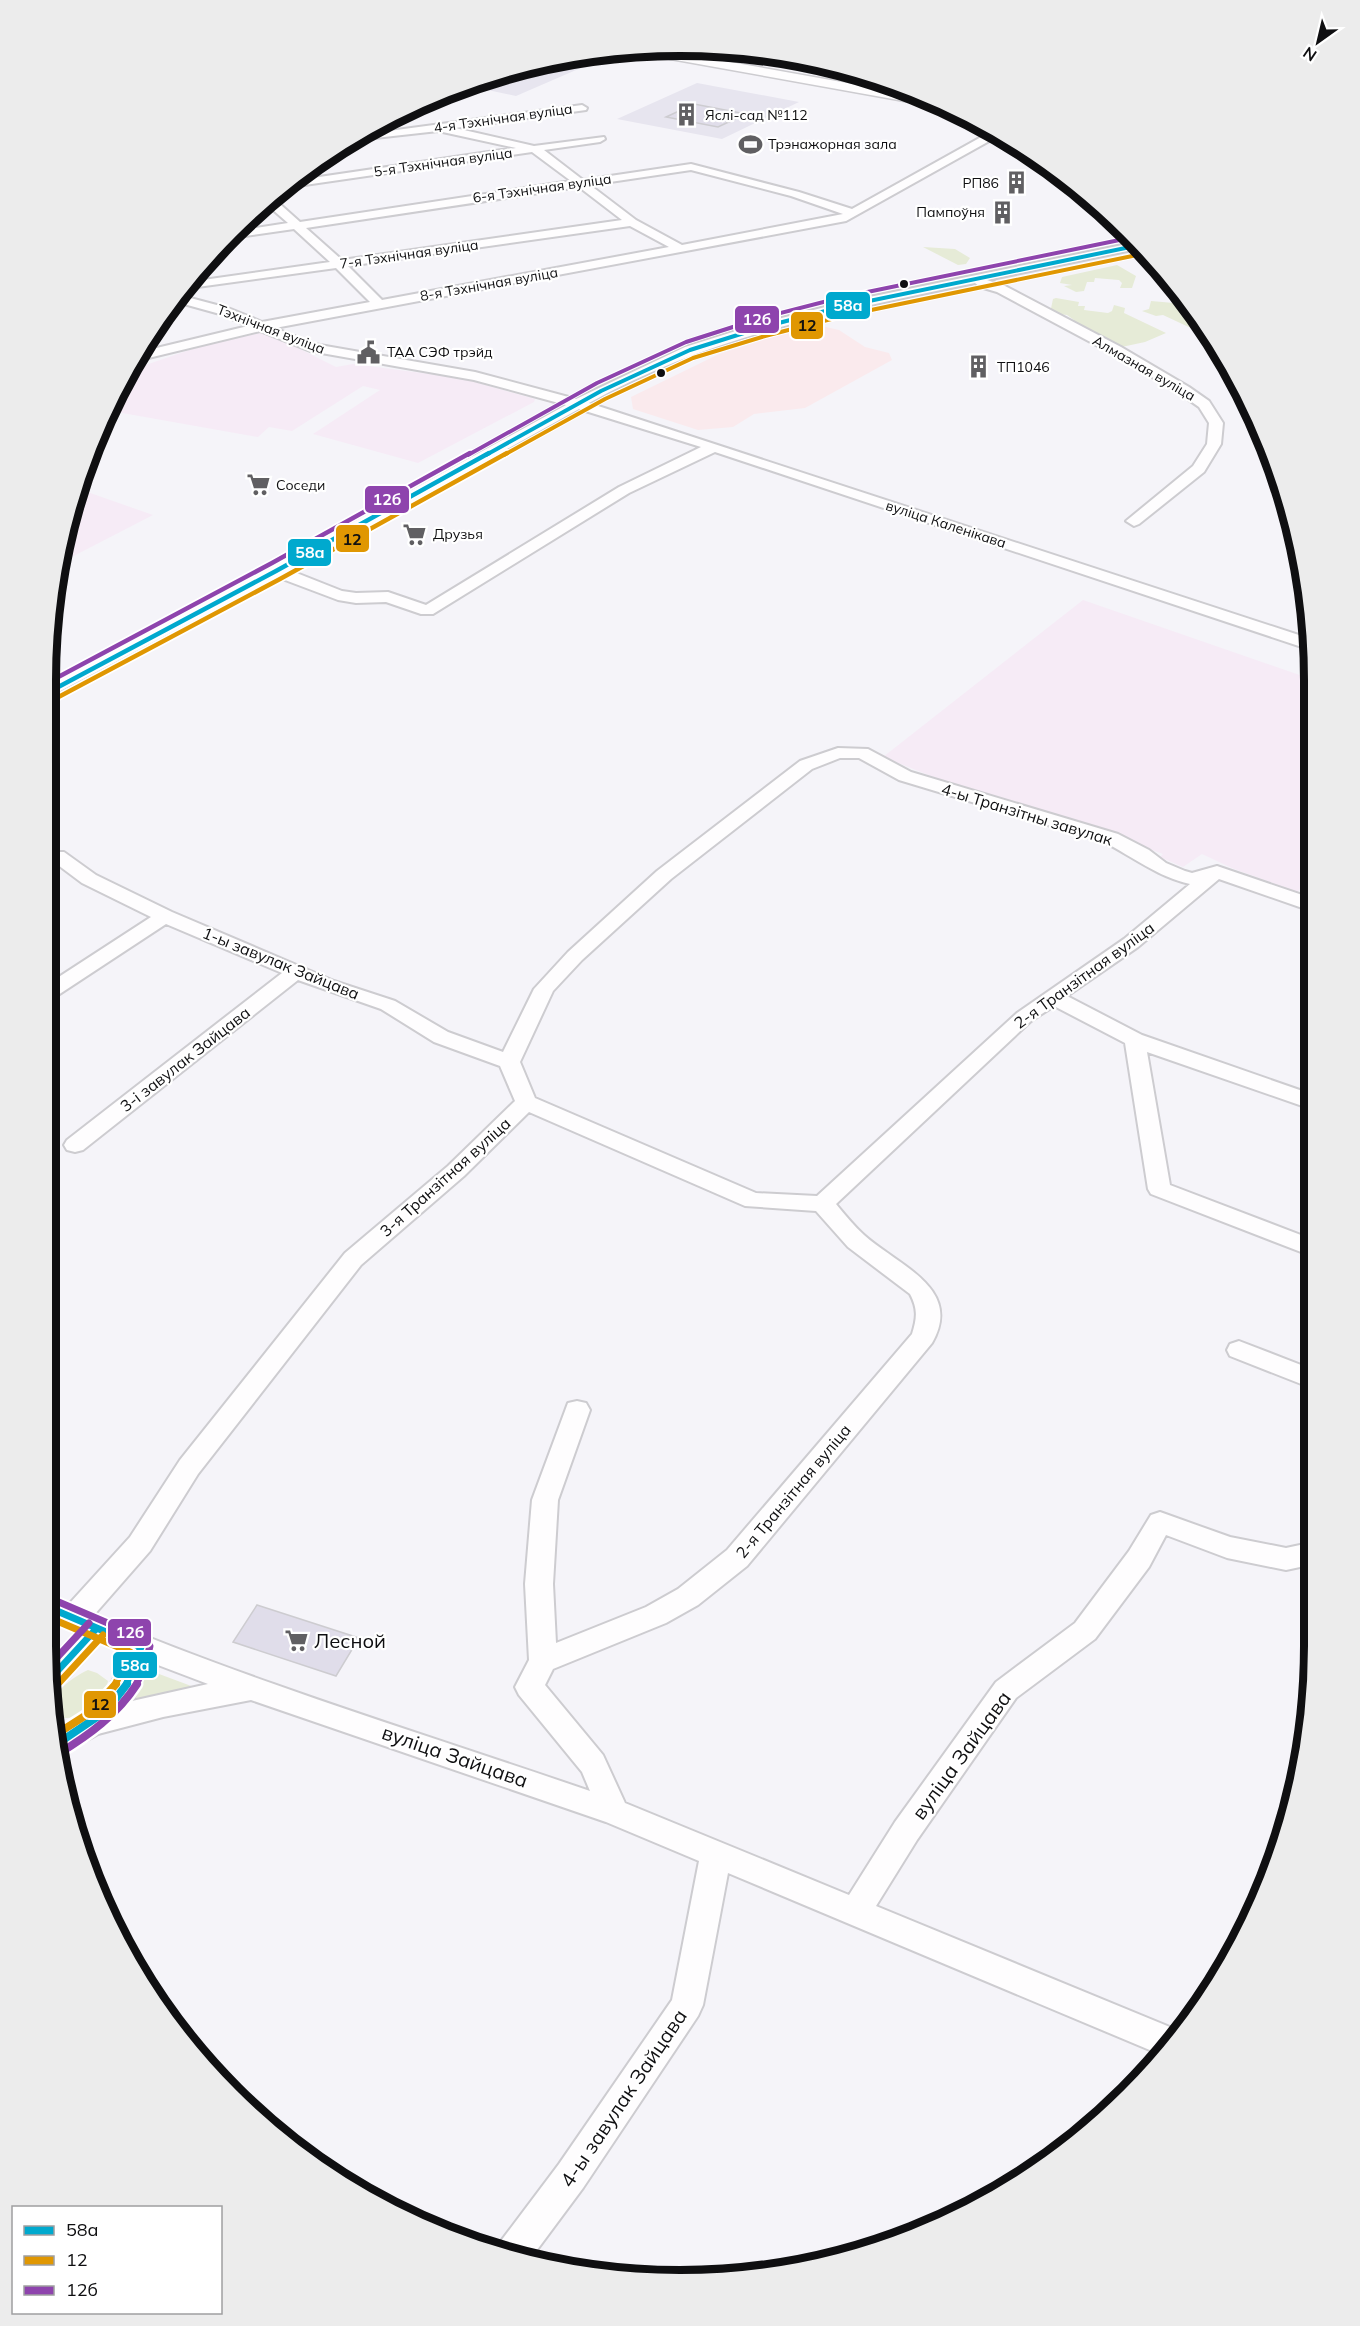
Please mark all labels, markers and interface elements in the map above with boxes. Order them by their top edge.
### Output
north arrow [1288,12,1348,72]
text: N [1299,43,1320,66]
street label: 4-я Тэхнічная вуліца [433,99,573,137]
building icon: Яслі-сад №112 [674,102,700,128]
place label: Яслі-сад №112 [705,106,808,124]
sports icon: Трэнажорная зала [737,131,763,157]
place label: Трэнажорная зала [768,135,897,153]
street label: 5-я Тэхнічная вуліца [373,143,513,181]
street label: 6-я Тэхнічная вуліца [472,169,612,207]
building icon: РП86 [1004,170,1030,196]
place label: РП86 [962,174,999,192]
building icon: Пампоўня [990,199,1016,225]
place label: Пампоўня [916,203,985,221]
street label: 7-я Тэхнічная вуліца [339,235,479,273]
street label: 8-я Тэхнічная вуліца [419,263,559,305]
unlabelled marker [898,278,910,290]
line badge: 58а [825,291,871,320]
text: 58а [833,295,863,315]
street label: Тэхнічная вуліца [215,300,327,358]
line badge: 12б [734,305,780,334]
text: 12б [743,309,771,329]
line badge: 12 [790,311,824,340]
text: 12 [797,315,817,335]
street label: Алмазная вуліца [1089,331,1199,405]
public building icon: ТАА СЭФ трэйд [356,339,382,365]
place label: ТАА СЭФ трэйд [387,343,493,361]
building icon: ТП1046 [966,354,992,380]
place label: ТП1046 [997,358,1050,376]
unlabelled marker [655,367,667,379]
supermarket icon: Соседи [245,472,271,498]
place label: Соседи [276,476,325,494]
line badge: 12б [364,485,410,514]
text: 12б [373,489,401,509]
street label: вуліца Каленікава [884,496,1008,552]
supermarket icon: Друзья [402,521,428,547]
line badge: 12 [335,524,370,553]
place label: Друзья [433,525,483,543]
text: 12 [342,529,362,549]
line badge: 58а [287,538,332,567]
text: 58а [295,542,325,562]
street label: 4-ы Транзітны завулак [939,778,1115,850]
street label: 2-я Транзітная вуліца [1010,917,1158,1033]
street label: 1-ы завулак Зайцава [200,922,362,1004]
street label: 3-і завулак Зайцава [116,1002,254,1116]
street label: 3-я Транзітная вуліца [376,1113,514,1241]
street label: 2-я Транзітная вуліца [731,1420,855,1562]
line badge: 12б [107,1618,152,1647]
text: 12б [116,1622,144,1642]
supermarket icon: Лесной [283,1627,309,1653]
place label: Лесной [314,1628,386,1653]
line badge: 58а [112,1651,158,1679]
text: 58а [120,1655,150,1675]
street label: вуліца Зайцава [906,1686,1016,1824]
line badge: 12 [83,1690,117,1719]
text: 12 [90,1694,110,1714]
street label: вуліца Зайцава [379,1719,531,1793]
street label: 4-ы завулак Зайцава [554,2004,692,2192]
legend [12,2206,222,2314]
text: 58а [66,2218,99,2241]
text: 12 [66,2248,88,2271]
text: 12б [66,2278,98,2301]

